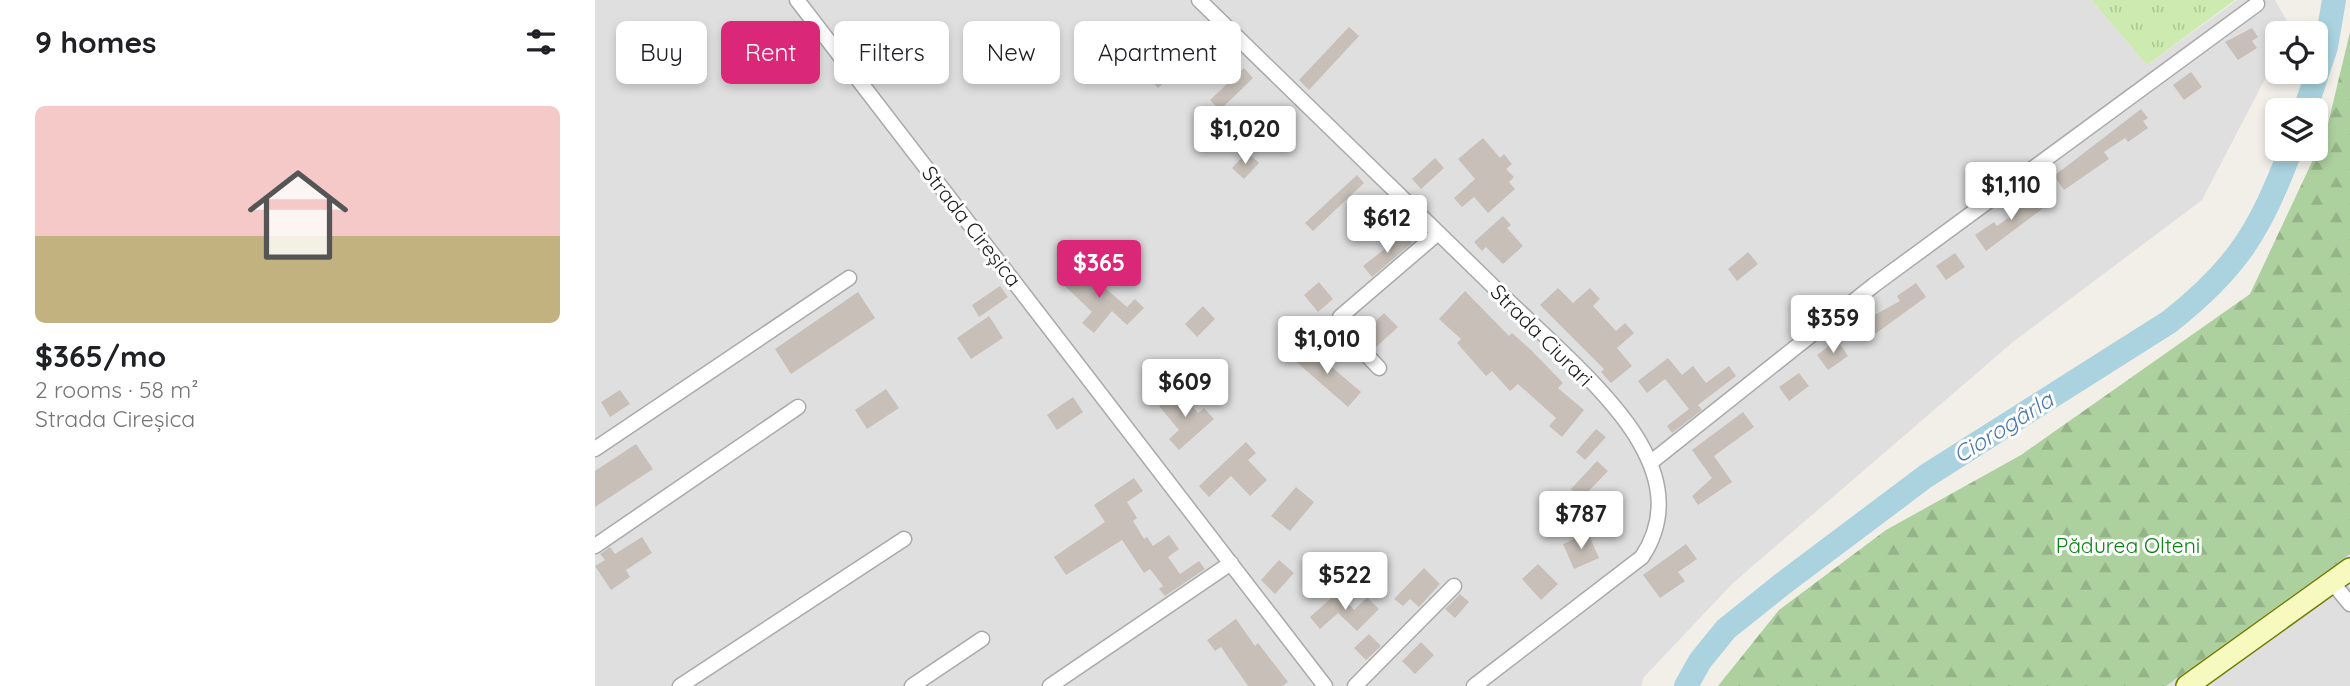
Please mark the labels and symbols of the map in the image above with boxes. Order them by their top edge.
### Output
pin: $1,020 [1188,106,1302,166]
street label: Strada Cireșica [917,160,1027,292]
pin: $1,110 [1954,162,2068,222]
pin: $612 [1346,196,1428,255]
pin: $365 [1058,240,1140,300]
street label: Strada Ciurari [1485,278,1599,392]
pin: $359 [1792,296,1874,355]
pin: $1,010 [1270,316,1384,376]
pin: $609 [1144,360,1226,419]
water label: Ciorogârla [1948,384,2059,469]
pin: $787 [1540,491,1622,551]
park label: Pădurea Olteni [2056,532,2200,558]
pin: $522 [1304,552,1386,612]

